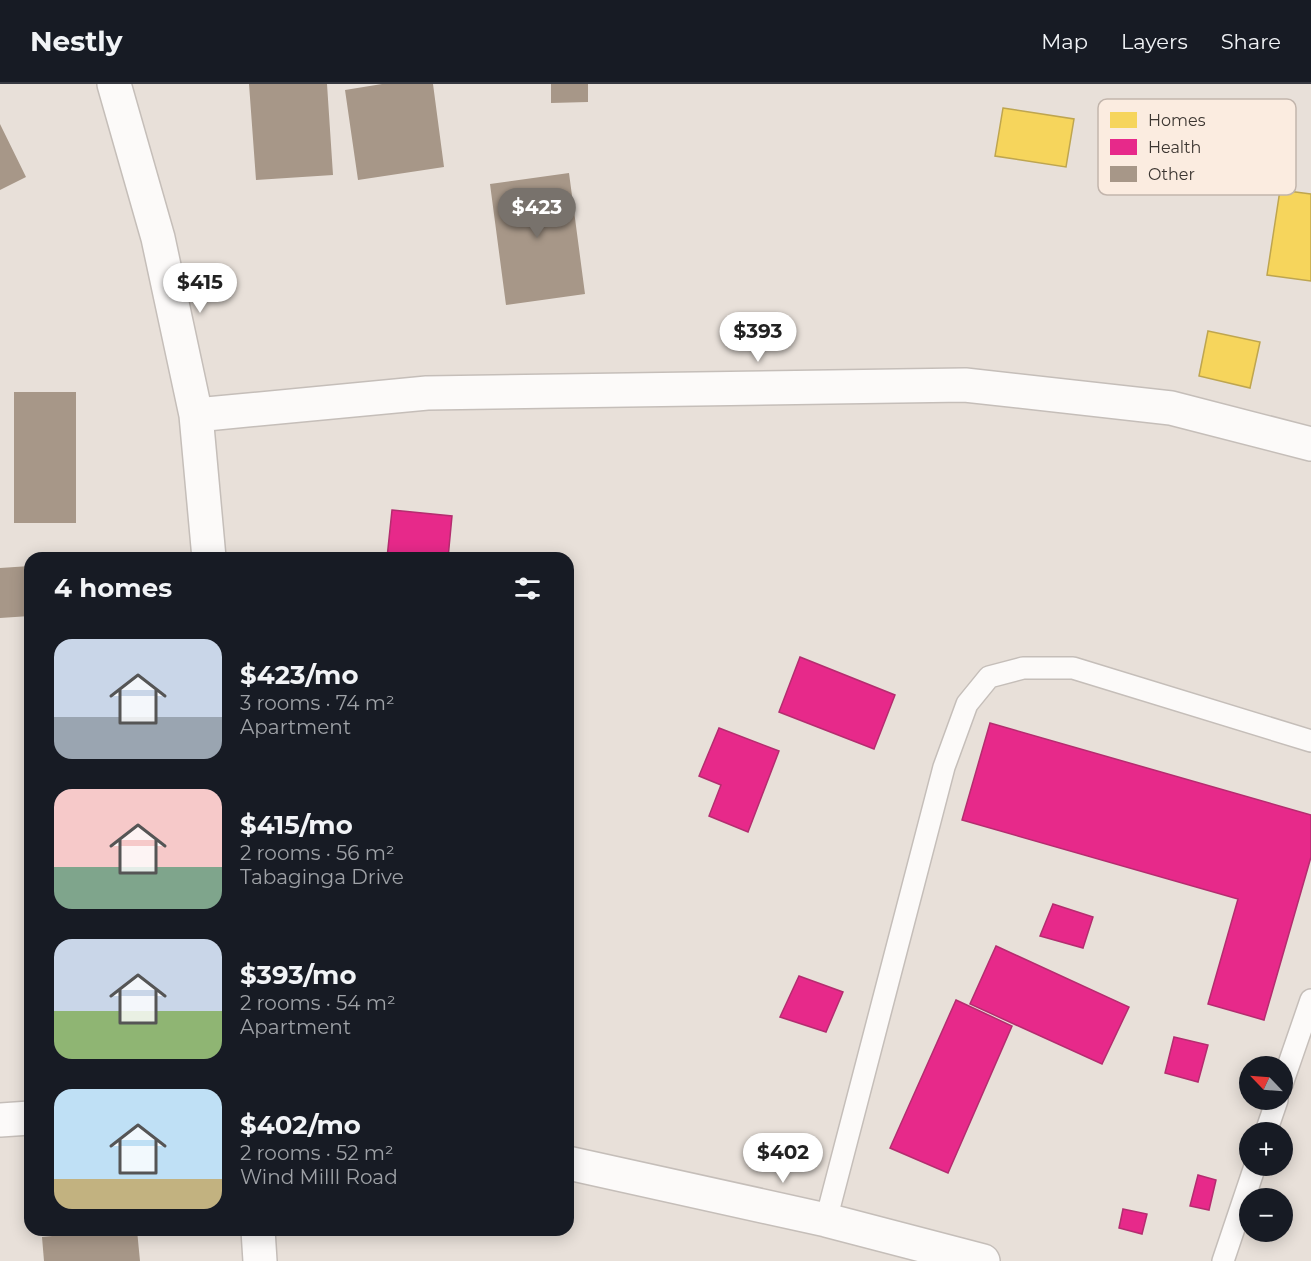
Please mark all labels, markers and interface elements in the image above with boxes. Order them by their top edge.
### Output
text: Nestly [30,24,123,58]
text: Map [1041,29,1088,54]
text: Layers [1121,29,1188,54]
text: Share [1221,29,1281,54]
legend [1098,99,1296,195]
text: Homes [1148,111,1206,130]
text: Health [1148,138,1201,157]
text: Other [1148,165,1195,184]
pin: $423 [501,188,573,239]
text: $423 [512,195,562,219]
pin: $415 [164,263,236,314]
text: $415 [177,270,223,294]
pin: $393 [722,312,794,363]
text: $393 [734,319,782,343]
text: 4 homes [54,572,172,604]
icon: filters [511,572,544,605]
text: $423/mo [240,659,358,691]
icon: home [102,663,174,735]
text: 3 rooms · 74 m² [240,691,395,715]
text: Apartment [240,715,351,739]
text: $415/mo [240,809,353,841]
icon: home [102,813,174,885]
text: 2 rooms · 56 m² [240,841,395,865]
text: Tabaginga Drive [240,865,404,889]
text: $393/mo [240,959,357,991]
icon: home [102,963,174,1035]
text: 2 rooms · 54 m² [240,991,396,1015]
text: Apartment [240,1015,351,1039]
north arrow [1239,1056,1293,1110]
map controls [1239,1056,1293,1242]
text: $402/mo [240,1109,361,1141]
icon: home [102,1113,174,1185]
button: + [1239,1122,1293,1176]
pin: $402 [747,1133,819,1184]
text: $402 [757,1140,809,1164]
text: 2 rooms · 52 m² [240,1141,394,1165]
text: Wind Milll Road [240,1165,398,1189]
button: − [1239,1188,1293,1242]

